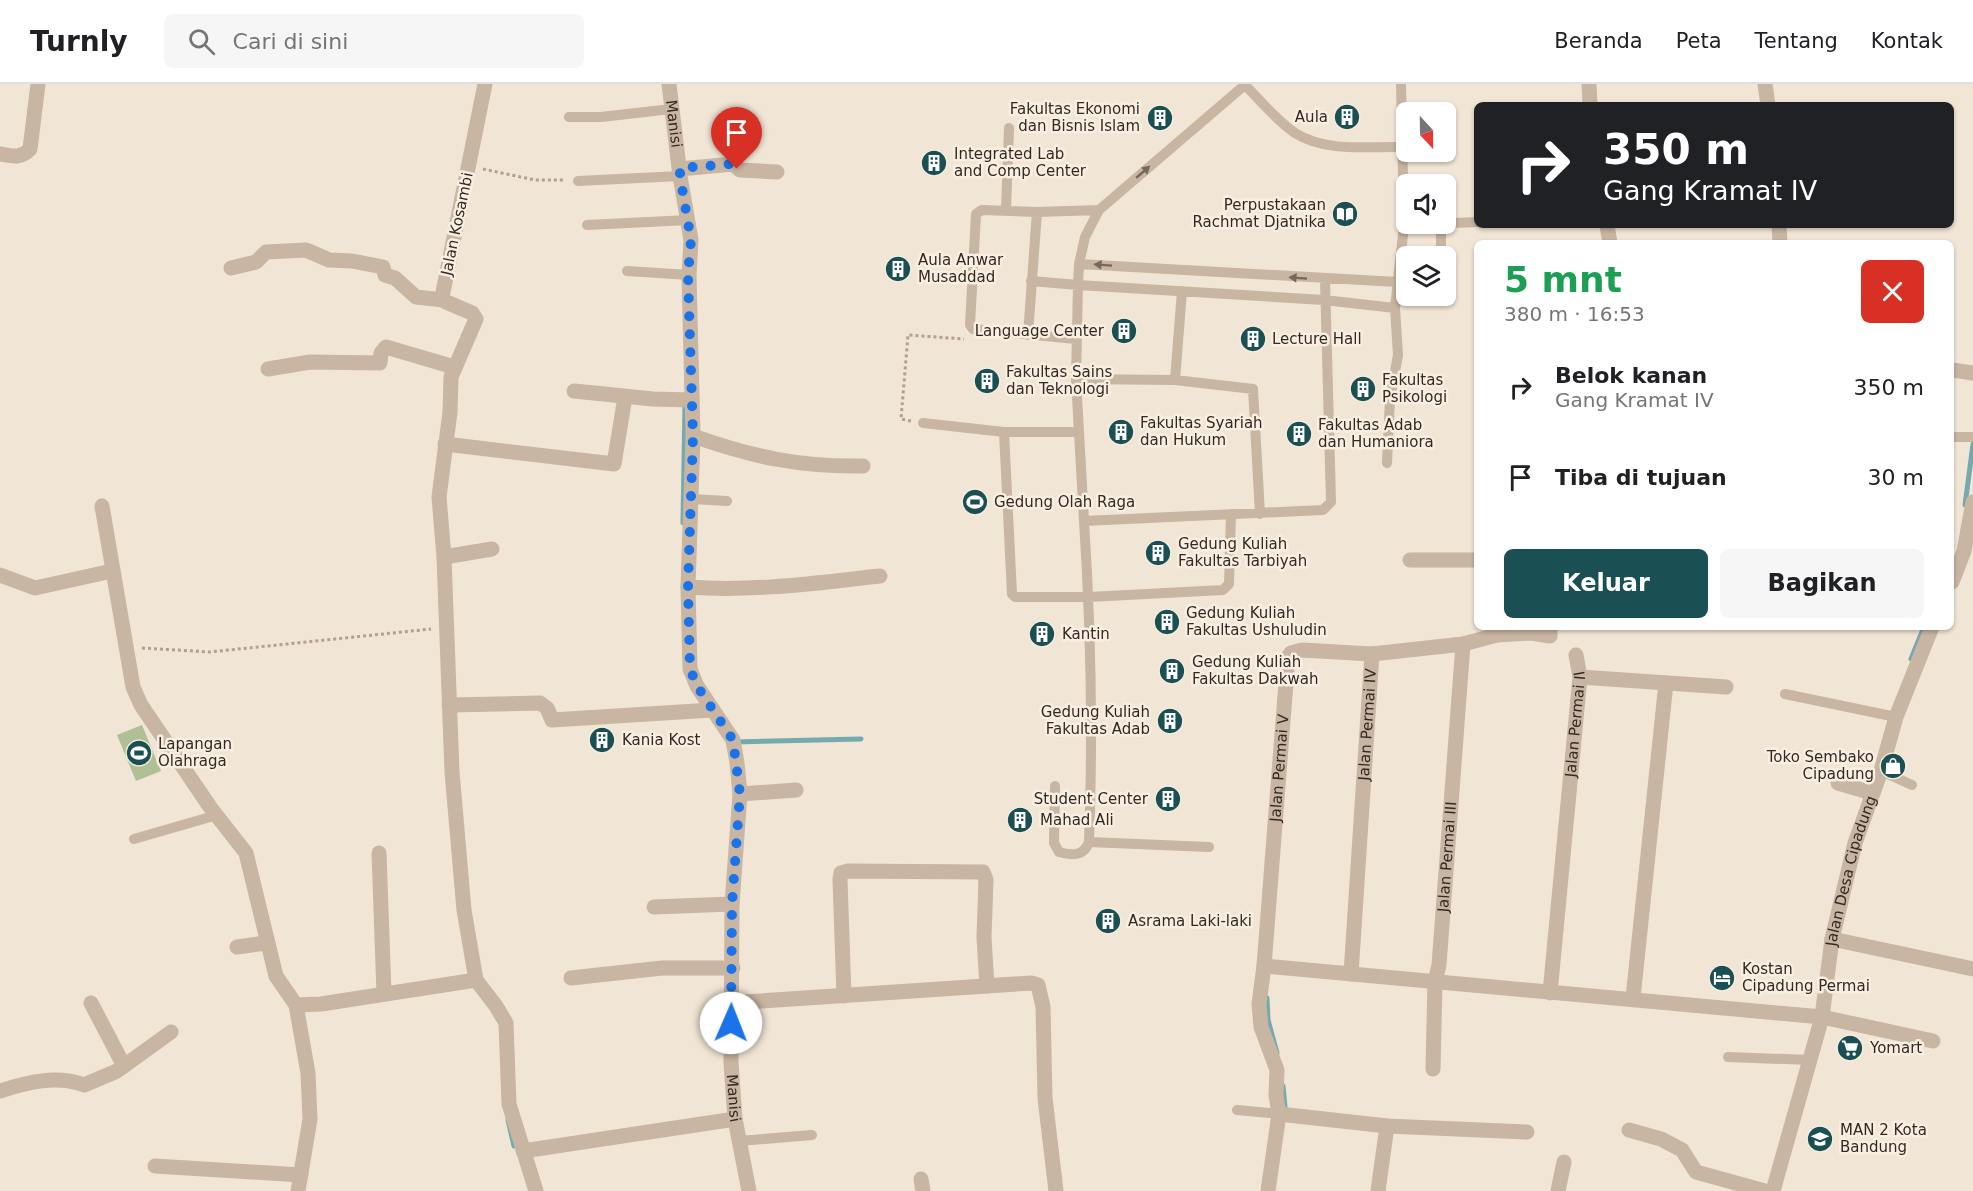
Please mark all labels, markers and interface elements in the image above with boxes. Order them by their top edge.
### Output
search box [164,14,584,68]
text: Turnly [30,25,128,58]
icon: search [185,25,218,58]
text: Cari di sini [233,29,348,54]
text: Beranda [1554,29,1643,53]
text: Peta [1676,29,1722,53]
text: Tentang [1755,29,1838,53]
text: Kontak [1871,29,1943,53]
street label: Manisi [662,99,686,149]
place label: Fakultas Ekonomi dan Bisnis Islam [1010,100,1140,135]
building icon: Aula [1332,102,1362,132]
north arrow [1396,102,1456,162]
map controls [1396,102,1456,306]
building icon: Fakultas Ekonomi dan Bisnis Islam [1145,103,1175,133]
pin [711,107,762,169]
place label: Aula [1295,108,1328,126]
icon: arrive [720,116,753,149]
text: 350 m [1603,125,1749,174]
icon: right [1504,126,1582,204]
place label: Integrated Lab and Comp Center [954,145,1087,180]
building icon: Integrated Lab and Comp Center [919,148,949,178]
one-way arrow [1135,166,1150,179]
street label: Jalan Kosambi [437,171,477,278]
button: sound [1396,174,1456,234]
text: Gang Kramat IV [1603,175,1817,206]
place label: Perpustakaan Rachmat Djatnika [1192,196,1326,231]
library icon: Perpustakaan Rachmat Djatnika [1330,199,1360,229]
button: layers [1396,246,1456,306]
place label: Aula Anwar Musaddad [918,251,1004,286]
building icon: Aula Anwar Musaddad [883,254,913,284]
text: 5 mnt [1504,259,1622,300]
button: close [1861,260,1924,323]
one-way arrow [1094,261,1113,270]
one-way arrow [1288,273,1307,282]
text: 380 m · 16:53 [1504,302,1645,326]
building icon: Language Center [1109,316,1139,346]
place label: Language Center [975,322,1105,340]
building icon: Lecture Hall [1238,324,1268,354]
place label: Lecture Hall [1272,330,1362,348]
place label: Fakultas Sains dan Teknologi [1006,363,1112,398]
text: Belok kanan [1555,363,1707,388]
building icon: Fakultas Sains dan Teknologi [972,366,1002,396]
place label: Fakultas Psikologi [1382,371,1447,406]
icon: right [1504,371,1537,404]
building icon: Fakultas Psikologi [1348,374,1378,404]
text: 350 m [1854,375,1924,400]
text: Gang Kramat IV [1555,388,1714,412]
place label: Fakultas Syariah dan Hukum [1140,414,1263,449]
place label: Fakultas Adab dan Humaniora [1318,416,1434,451]
building icon: Fakultas Syariah dan Hukum [1106,417,1136,447]
building icon: Fakultas Adab dan Humaniora [1284,419,1314,449]
icon: arrive [1504,461,1537,494]
text: Tiba di tujuan [1555,465,1727,490]
text: 30 m [1868,465,1924,490]
sports icon: Gedung Olah Raga [960,487,990,517]
place label: Gedung Olah Raga [994,493,1135,511]
place label: Gedung Kuliah Fakultas Tarbiyah [1178,535,1307,570]
building icon: Gedung Kuliah Fakultas Tarbiyah [1143,538,1173,568]
button: Keluar [1504,549,1708,618]
button: Bagikan [1720,549,1924,618]
place label: Gedung Kuliah Fakultas Ushuludin [1186,604,1327,639]
building icon: Gedung Kuliah Fakultas Ushuludin [1152,607,1182,637]
building icon: Kantin [1027,619,1057,649]
place label: Kantin [1062,625,1110,643]
place label: Gedung Kuliah Fakultas Dakwah [1192,653,1318,688]
building icon: Gedung Kuliah Fakultas Dakwah [1157,656,1187,686]
street label: Jalan Permai IV [1355,667,1380,782]
street label: Jalan Permai II [1561,670,1589,779]
place label: Gedung Kuliah Fakultas Adab [1041,703,1150,738]
building icon: Gedung Kuliah Fakultas Adab [1155,706,1185,736]
street label: Jalan Permai V [1266,713,1293,823]
building icon: Kania Kost [587,725,617,755]
place label: Kania Kost [622,731,700,749]
place label: Lapangan Olahraga [158,735,232,770]
sports icon: Lapangan Olahraga [124,738,154,768]
place label: Toko Sembako Cipadung [1766,748,1874,783]
shop icon: Toko Sembako Cipadung [1878,751,1908,781]
building icon: Student Center [1153,784,1183,814]
place label: Student Center [1034,790,1149,808]
street label: Jalan Desa Cipadung [1822,793,1880,948]
street label: Jalan Permai III [1434,801,1460,914]
building icon: Mahad Ali [1005,805,1035,835]
place label: Mahad Ali [1040,811,1114,829]
building icon: Asrama Laki-laki [1093,906,1123,936]
place label: Asrama Laki-laki [1128,912,1252,930]
place label: Kostan Cipadung Permai [1742,960,1870,995]
hotel icon: Kostan Cipadung Permai [1707,963,1737,993]
position arrow [699,991,763,1055]
supermarket icon: Yomart [1835,1033,1865,1063]
place label: Yomart [1869,1039,1922,1057]
street label: Manisi [723,1074,744,1124]
place label: MAN 2 Kota Bandung [1840,1121,1927,1156]
school or university icon: MAN 2 Kota Bandung [1805,1124,1835,1154]

